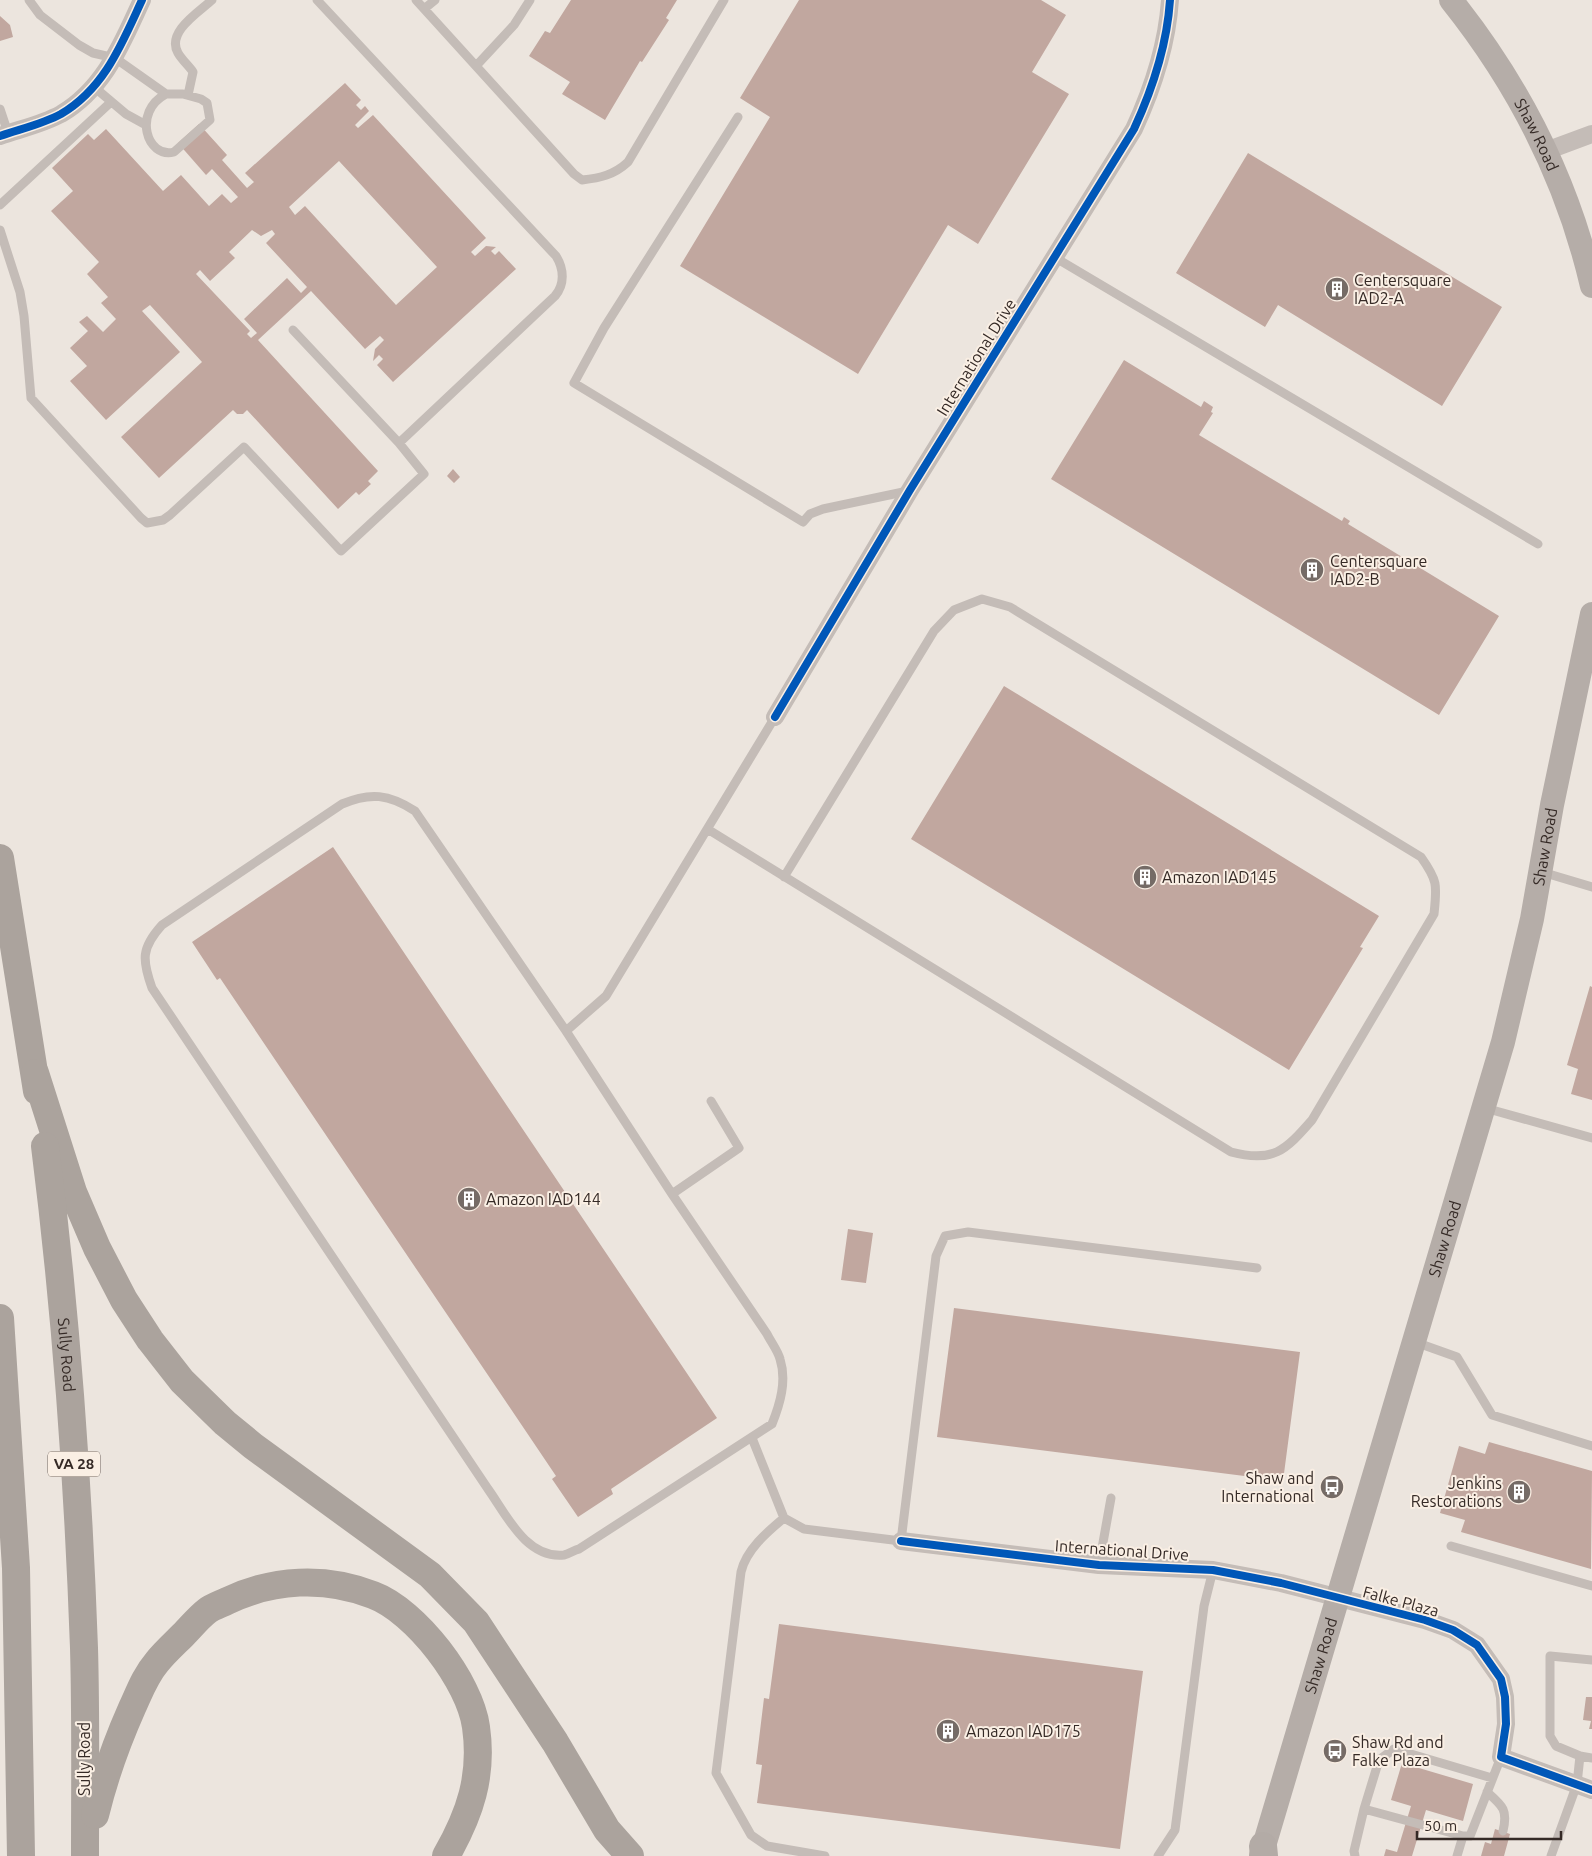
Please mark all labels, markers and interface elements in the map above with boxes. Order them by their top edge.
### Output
street label: Shaw Road [1511,95,1562,174]
place label: Centersquare IAD2-A [1354,271,1451,307]
building icon: Centersquare IAD2-A [1324,276,1350,302]
street label: International Drive [933,295,1019,419]
place label: Centersquare IAD2-B [1330,552,1427,588]
building icon: Centersquare IAD2-B [1299,557,1325,583]
street label: Shaw Road [1529,806,1560,887]
building icon: Amazon IAD145 [1132,864,1158,890]
place label: Amazon IAD145 [1162,868,1277,886]
building icon: Amazon IAD144 [456,1186,482,1212]
place label: Amazon IAD144 [486,1190,601,1208]
street label: Shaw Road [1425,1198,1464,1279]
street label: Sully Road [55,1317,79,1393]
road number: VA 28 [48,1452,100,1476]
place label: Shaw and International [1221,1469,1314,1505]
bus stop icon: Shaw and International [1319,1474,1345,1500]
place label: Jenkins Restorations [1411,1474,1502,1510]
building icon: Jenkins Restorations [1506,1479,1532,1505]
street label: International Drive [1054,1536,1190,1564]
street label: Falke Plaza [1361,1582,1441,1620]
street label: Shaw Road [1301,1615,1340,1696]
building icon: Amazon IAD175 [935,1718,961,1744]
street label: Sully Road [75,1722,93,1796]
place label: Amazon IAD175 [966,1722,1081,1740]
place label: Shaw Rd and Falke Plaza [1352,1733,1444,1769]
bus stop icon: Shaw Rd and Falke Plaza [1322,1738,1348,1764]
scale bar [1417,1808,1561,1840]
text: 50 m [1424,1817,1457,1834]

